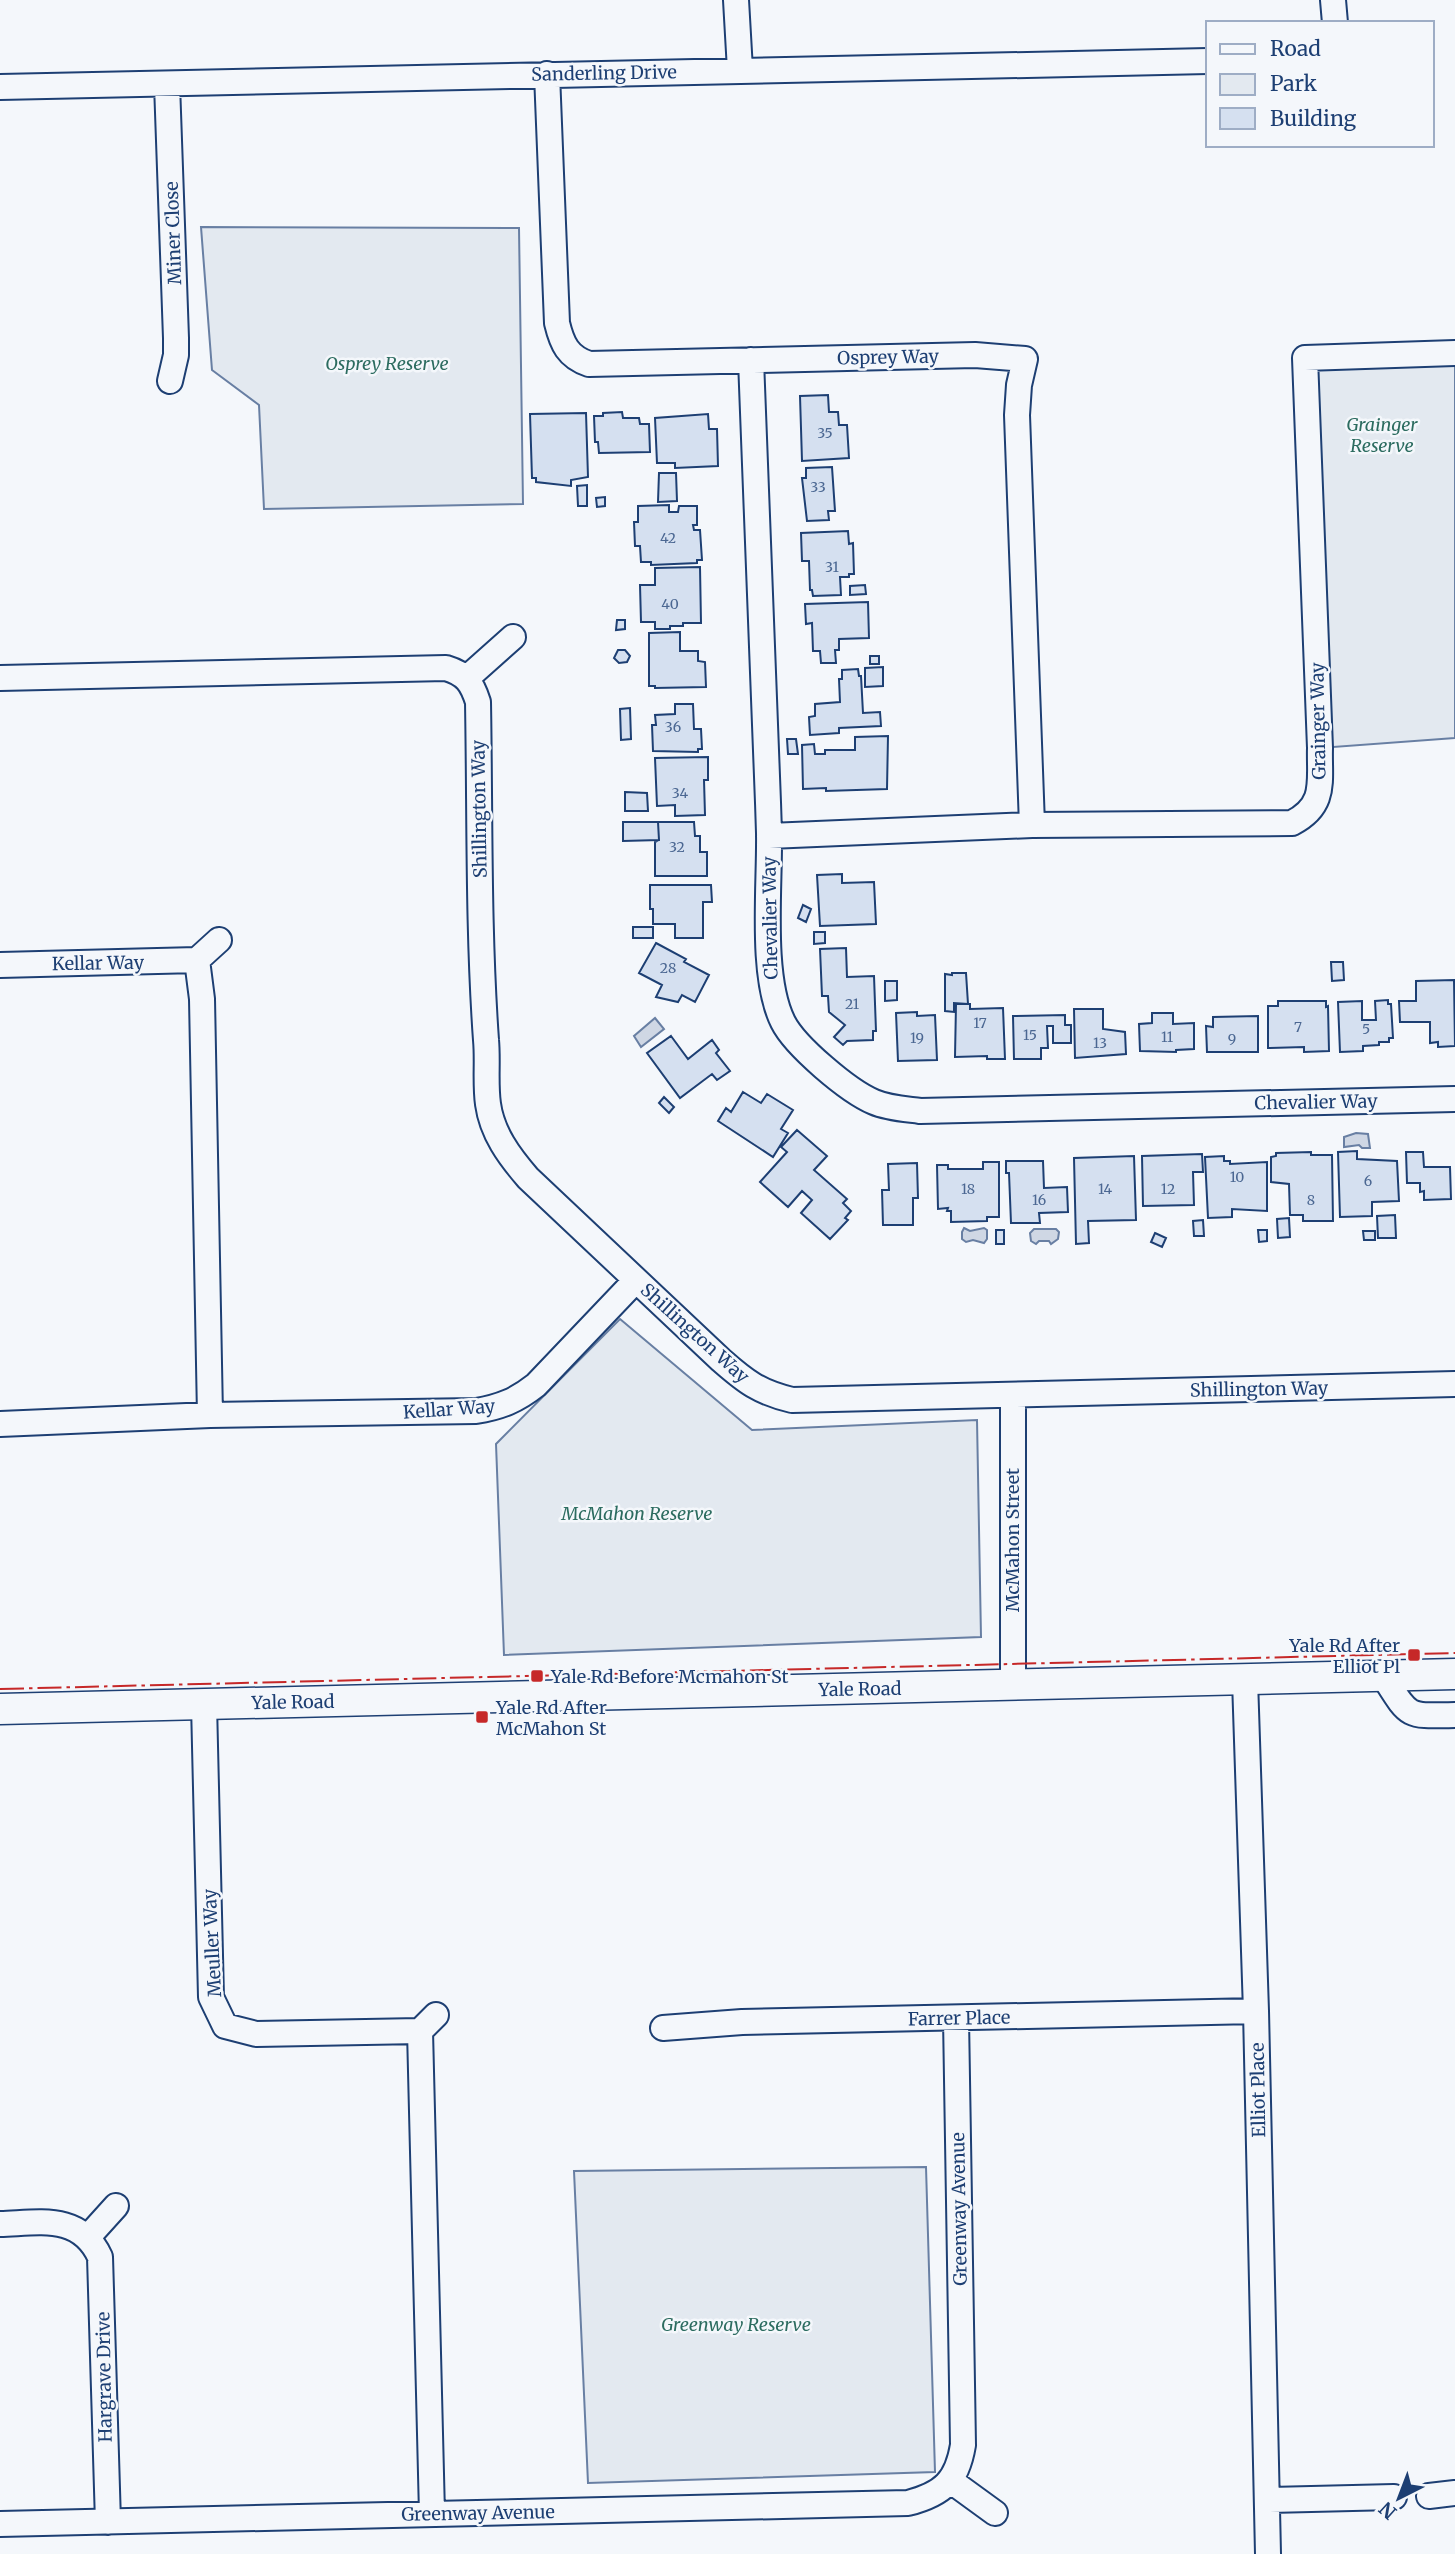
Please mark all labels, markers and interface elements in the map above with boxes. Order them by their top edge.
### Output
legend [1206,21,1434,147]
text: Road [1270,35,1321,62]
street label: Sanderling Drive [531,60,677,86]
text: Park [1270,70,1317,97]
text: Building [1270,105,1357,132]
street label: Miner Close [160,181,186,285]
street label: Osprey Way [837,345,940,369]
park label: Osprey Reserve [325,352,449,375]
park label: Grainger Reserve [1346,413,1418,457]
house number: 35 [817,424,833,442]
house number: 33 [810,478,826,496]
house number: 42 [660,529,676,547]
house number: 31 [825,558,839,576]
house number: 40 [661,595,679,613]
street label: Grainger Way [1305,662,1331,780]
house number: 36 [665,718,681,736]
street label: Shillington Way [466,739,492,878]
house number: 34 [672,784,689,802]
house number: 32 [669,838,685,856]
street label: Chevalier Way [757,856,783,980]
street label: Kellar Way [52,951,145,975]
house number: 28 [660,959,676,977]
house number: 21 [845,995,859,1013]
house number: 17 [973,1014,987,1032]
house number: 7 [1294,1018,1302,1036]
house number: 5 [1362,1020,1370,1038]
house number: 15 [1023,1026,1037,1044]
house number: 11 [1161,1028,1173,1046]
house number: 19 [910,1029,924,1047]
house number: 9 [1228,1030,1236,1048]
house number: 13 [1093,1034,1107,1052]
street label: Chevalier Way [1254,1089,1378,1115]
house number: 10 [1230,1168,1244,1186]
house number: 6 [1364,1172,1372,1190]
house number: 18 [961,1180,975,1198]
house number: 14 [1098,1180,1112,1198]
house number: 12 [1161,1180,1175,1198]
house number: 16 [1032,1191,1046,1209]
house number: 8 [1307,1191,1315,1209]
street label: Shillington Way [636,1278,754,1388]
street label: Shillington Way [1190,1376,1329,1402]
street label: Kellar Way [402,1394,496,1424]
street label: McMahon Street [1001,1468,1024,1612]
park label: McMahon Reserve [560,1502,713,1525]
place label: Yale Rd After Elliot Pl [1288,1634,1400,1678]
marker: Yale Rd After Elliot Pl [1406,1647,1422,1663]
place label: Yale Rd Before Mcmahon St [550,1665,789,1688]
marker: Yale Rd Before Mcmahon St [529,1668,545,1684]
street label: Yale Road [817,1677,902,1701]
street label: Yale Road [250,1690,335,1714]
place label: Yale Rd After McMahon St [495,1696,607,1740]
marker: Yale Rd After McMahon St [474,1709,490,1725]
street label: Meuller Way [198,1888,226,1998]
street label: Farrer Place [908,2006,1010,2030]
street label: Elliot Place [1246,2042,1270,2138]
street label: Greenway Avenue [946,2132,972,2286]
street label: Hargrave Drive [91,2312,117,2442]
park label: Greenway Reserve [661,2313,811,2336]
north arrow [1364,2463,1434,2533]
text: N [1374,2497,1401,2525]
street label: Greenway Avenue [401,2500,555,2526]

